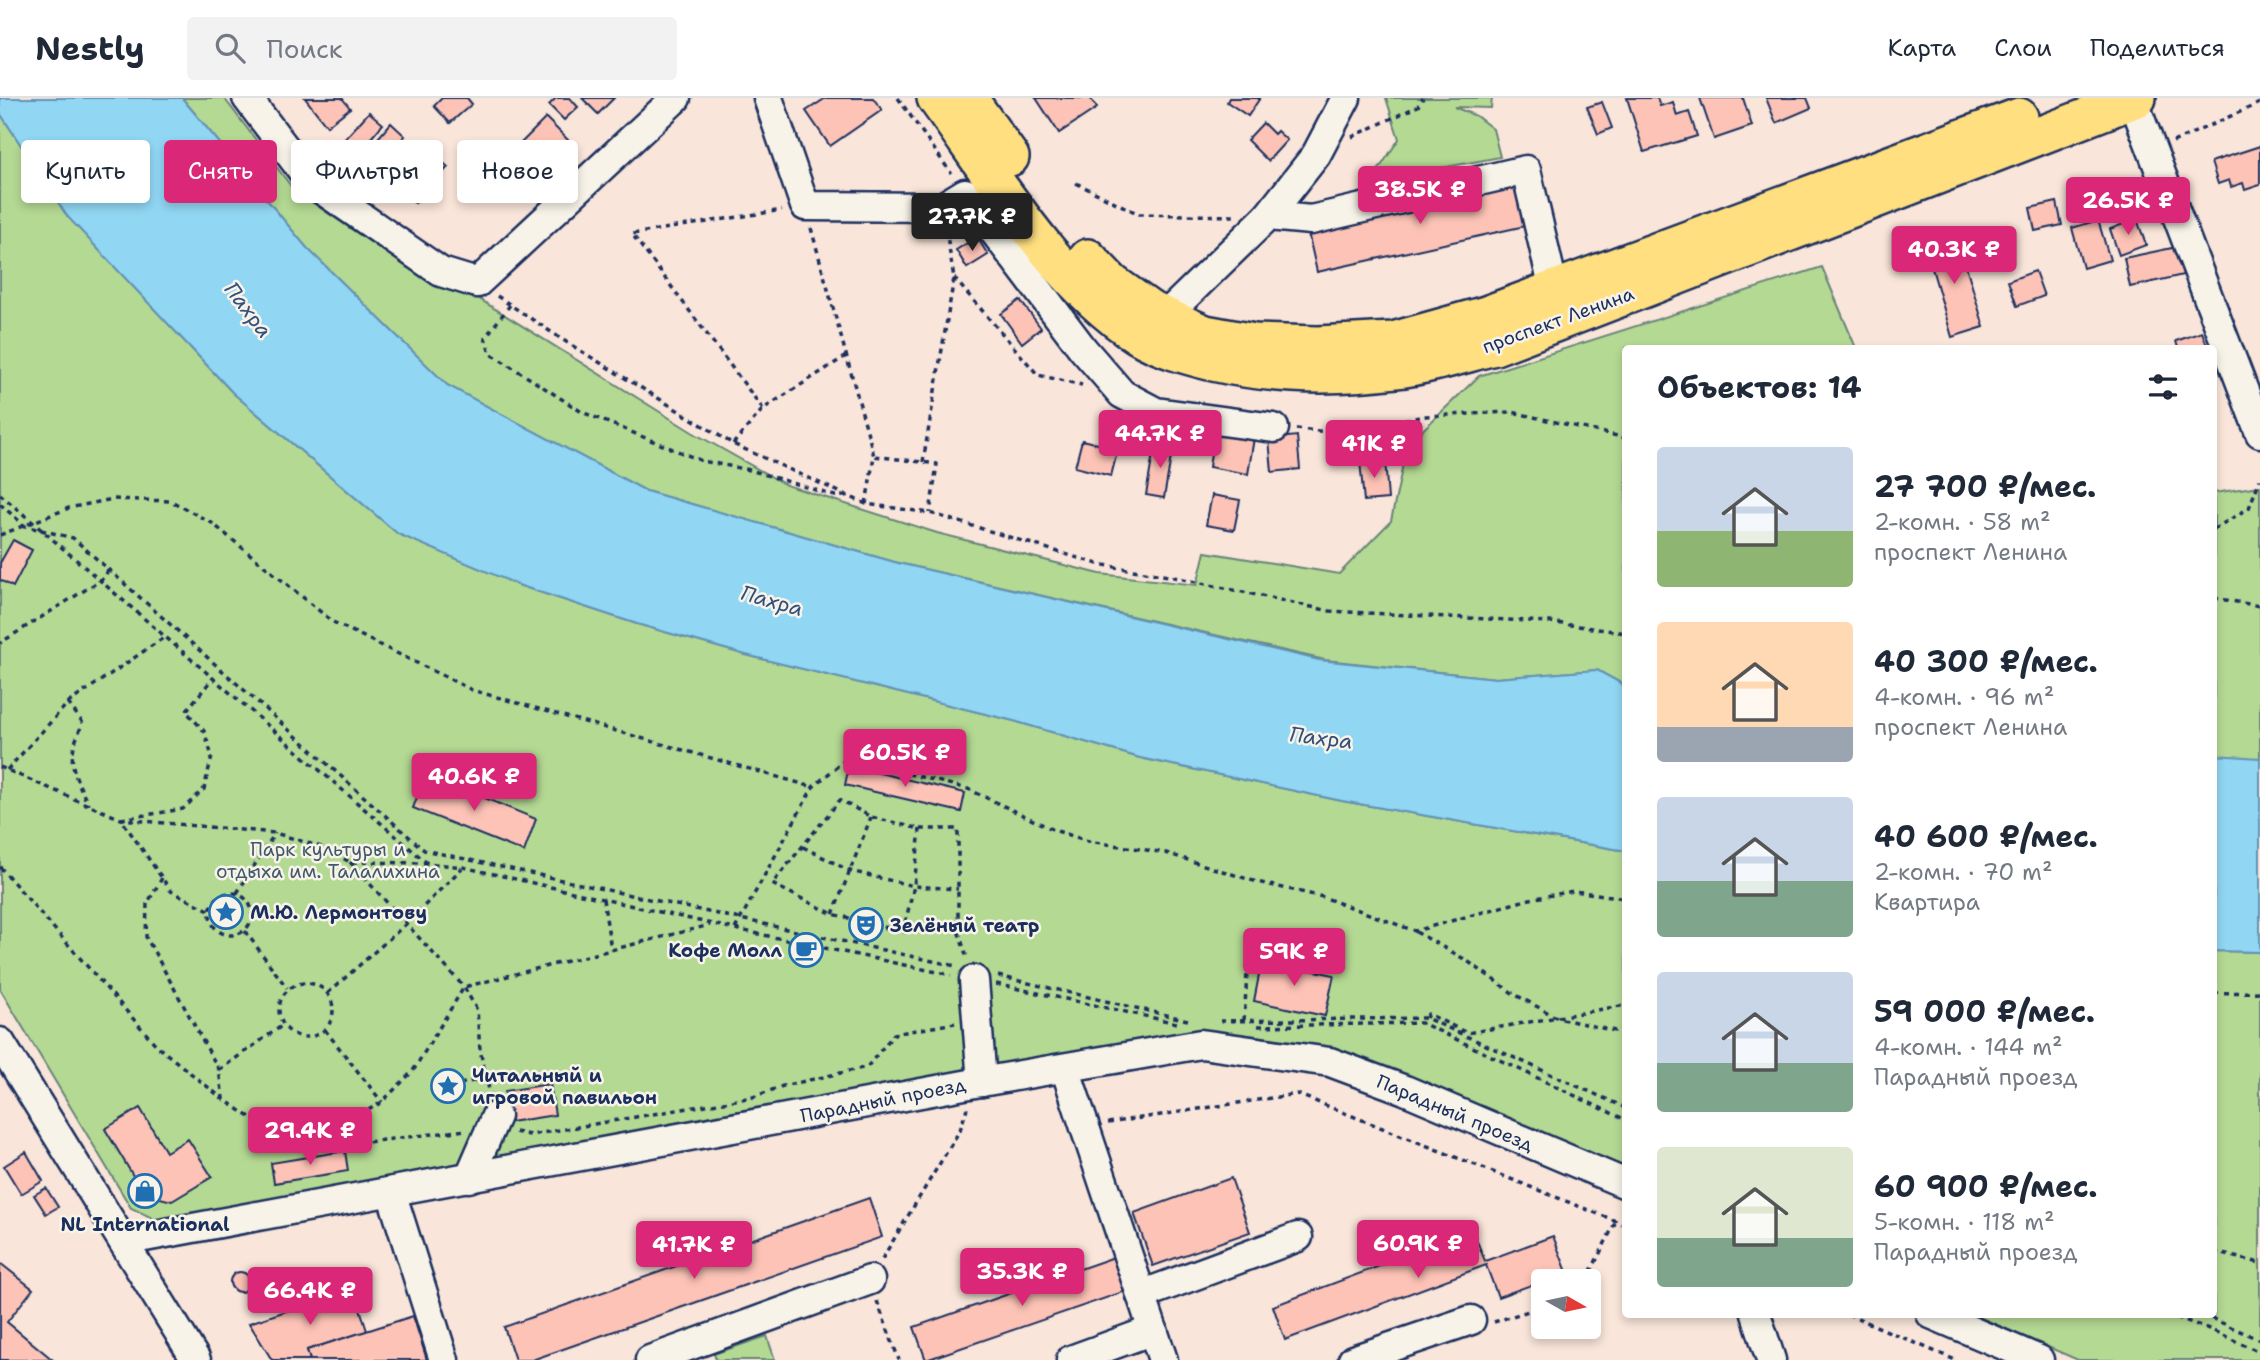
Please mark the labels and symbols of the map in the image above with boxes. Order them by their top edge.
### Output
pin: 38.5K ₽ [1355,166,1485,226]
pin: 26.5K ₽ [2063,178,2193,237]
pin: 27.7K ₽ [907,194,1037,253]
pin: 40.3K ₽ [1889,226,2019,286]
water label: Пахра [218,276,278,344]
street label: проспект Ленина [1479,281,1637,359]
pin: 44.7K ₽ [1095,410,1225,470]
pin: 41K ₽ [1325,420,1423,480]
water label: Пахра [738,579,806,623]
water label: Пахра [1288,720,1354,756]
pin: 60.5K ₽ [840,730,970,789]
pin: 40.6K ₽ [409,754,539,813]
park label: Парк культуры и отдыха им. Талалихина [216,837,440,884]
place icon: М.Ю. Лермонтову [207,893,245,931]
place label: М.Ю. Лермонтову [250,900,427,925]
theatre icon: Зелёный театр [847,906,885,944]
place label: Зелёный театр [890,913,1039,938]
pin: 59K ₽ [1245,928,1343,988]
cafe icon: Кофе Молл [787,931,825,969]
place label: Кофе Молл [668,938,782,963]
place label: Читальный и игровой павильон [472,1063,657,1110]
place icon: Читальный и игровой павильон [429,1067,467,1105]
street label: Парадный проезд [1373,1069,1537,1157]
street label: Парадный проезд [798,1072,968,1128]
pin: 29.4K ₽ [245,1108,375,1167]
shop icon: NL International [126,1172,164,1210]
place label: NL International [60,1212,230,1237]
pin: 60.9K ₽ [1353,1220,1483,1280]
pin: 41.7K ₽ [629,1222,759,1281]
pin: 35.3K ₽ [957,1248,1087,1308]
pin: 66.4K ₽ [245,1268,375,1327]
north arrow [1531,1269,1601,1339]

